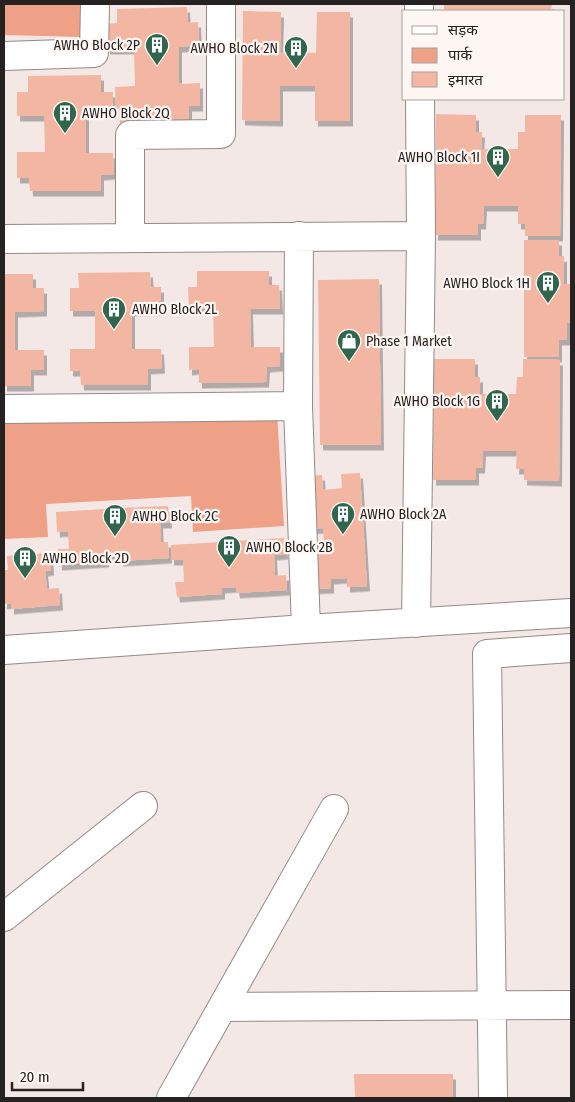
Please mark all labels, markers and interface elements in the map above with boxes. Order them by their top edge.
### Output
legend [402,10,565,100]
text: सड़क [448,21,478,39]
building icon: AWHO Block 2P [144,32,170,66]
building icon: AWHO Block 2N [283,35,309,69]
place label: AWHO Block 2P [54,37,140,54]
place label: AWHO Block 2N [190,40,278,57]
text: पार्क [448,46,472,64]
text: इमारत [448,71,483,89]
building icon: AWHO Block 2Q [52,100,78,134]
place label: AWHO Block 2Q [82,105,170,122]
building icon: AWHO Block 1I [485,144,511,178]
place label: AWHO Block 1I [398,149,480,166]
building icon: AWHO Block 1H [535,270,561,304]
place label: AWHO Block 1H [443,275,530,292]
building icon: AWHO Block 2L [101,296,127,330]
place label: AWHO Block 2L [132,301,217,318]
shop icon: Phase 1 Market [336,328,362,362]
place label: Phase 1 Market [366,333,452,350]
building icon: AWHO Block 1G [484,388,510,422]
place label: AWHO Block 1G [394,393,480,410]
building icon: AWHO Block 2A [330,501,356,535]
building icon: AWHO Block 2C [102,503,128,537]
place label: AWHO Block 2A [360,506,447,523]
place label: AWHO Block 2C [132,508,218,525]
building icon: AWHO Block 2B [216,534,242,568]
place label: AWHO Block 2B [246,539,333,556]
building icon: AWHO Block 2D [12,545,38,579]
place label: AWHO Block 2D [42,550,129,567]
scale bar [12,1060,84,1092]
text: 20 m [20,1068,50,1086]

